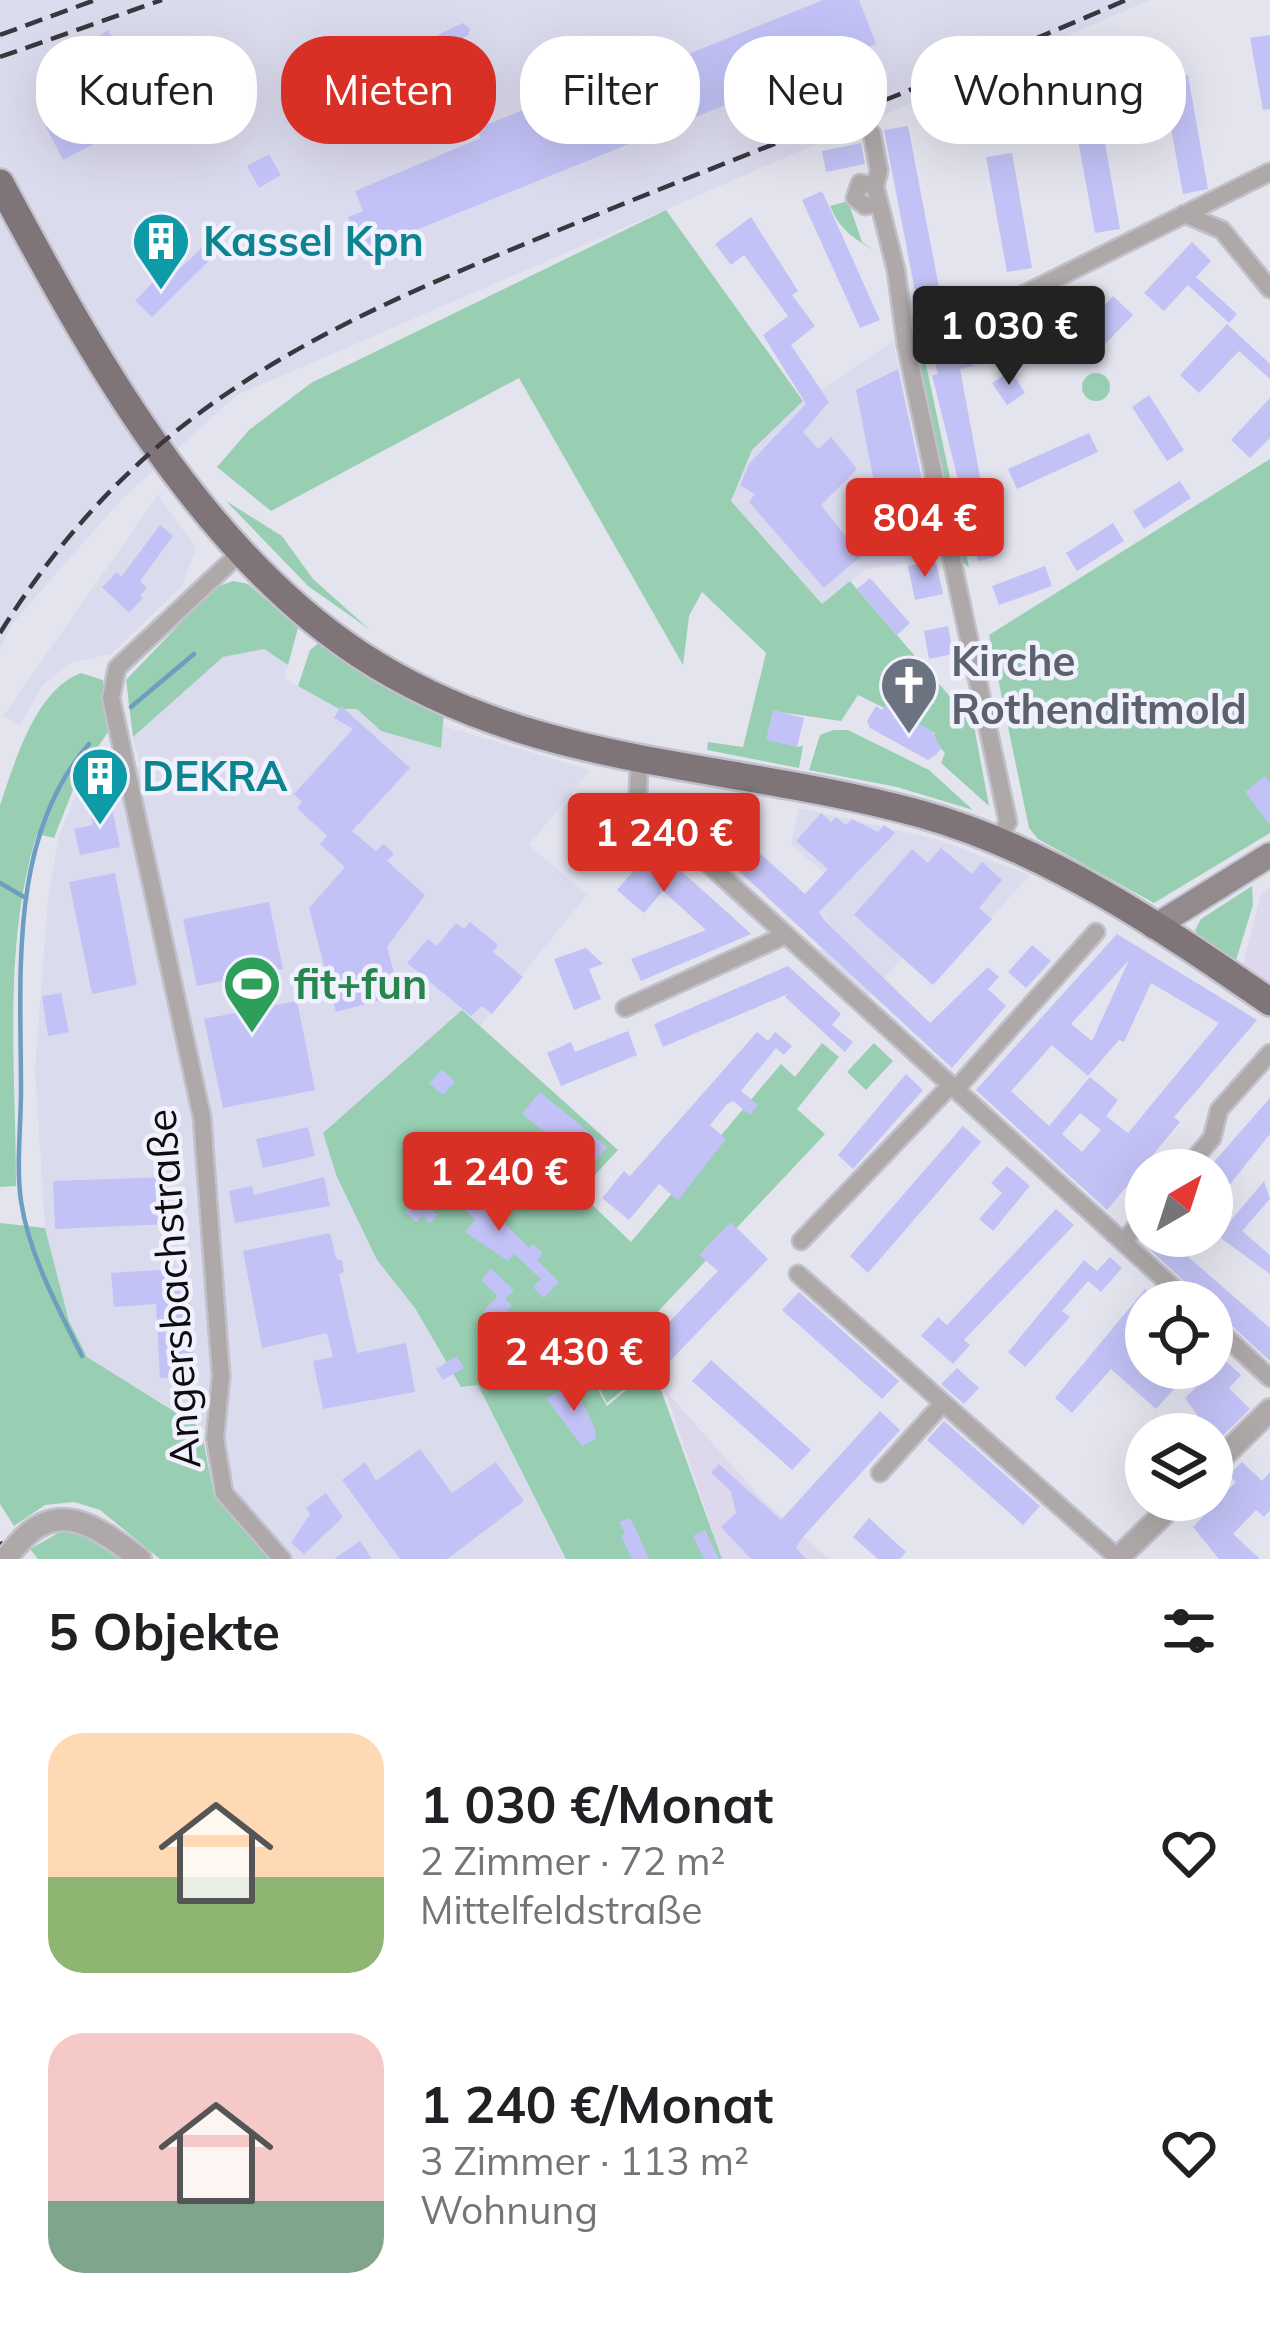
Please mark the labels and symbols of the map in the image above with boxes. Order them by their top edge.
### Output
building icon: Kassel Kpn [130,210,192,292]
place label: Kassel Kpn [203,214,424,267]
pin: 1 030 € [898,286,1120,388]
pin: 804 € [841,478,1009,580]
place label: Kirche Rothenditmold [951,634,1247,735]
church icon: Kirche Rothenditmold [878,654,940,736]
building icon: DEKRA [69,745,131,827]
place label: DEKRA [142,749,288,802]
pin: 1 240 € [553,793,775,895]
sports icon: fit+fun [221,953,283,1035]
place label: fit+fun [294,957,427,1010]
street label: Angersbachstraße [133,1107,212,1471]
pin: 1 240 € [388,1132,610,1234]
north arrow [1125,1149,1233,1257]
pin: 2 430 € [463,1312,685,1414]

